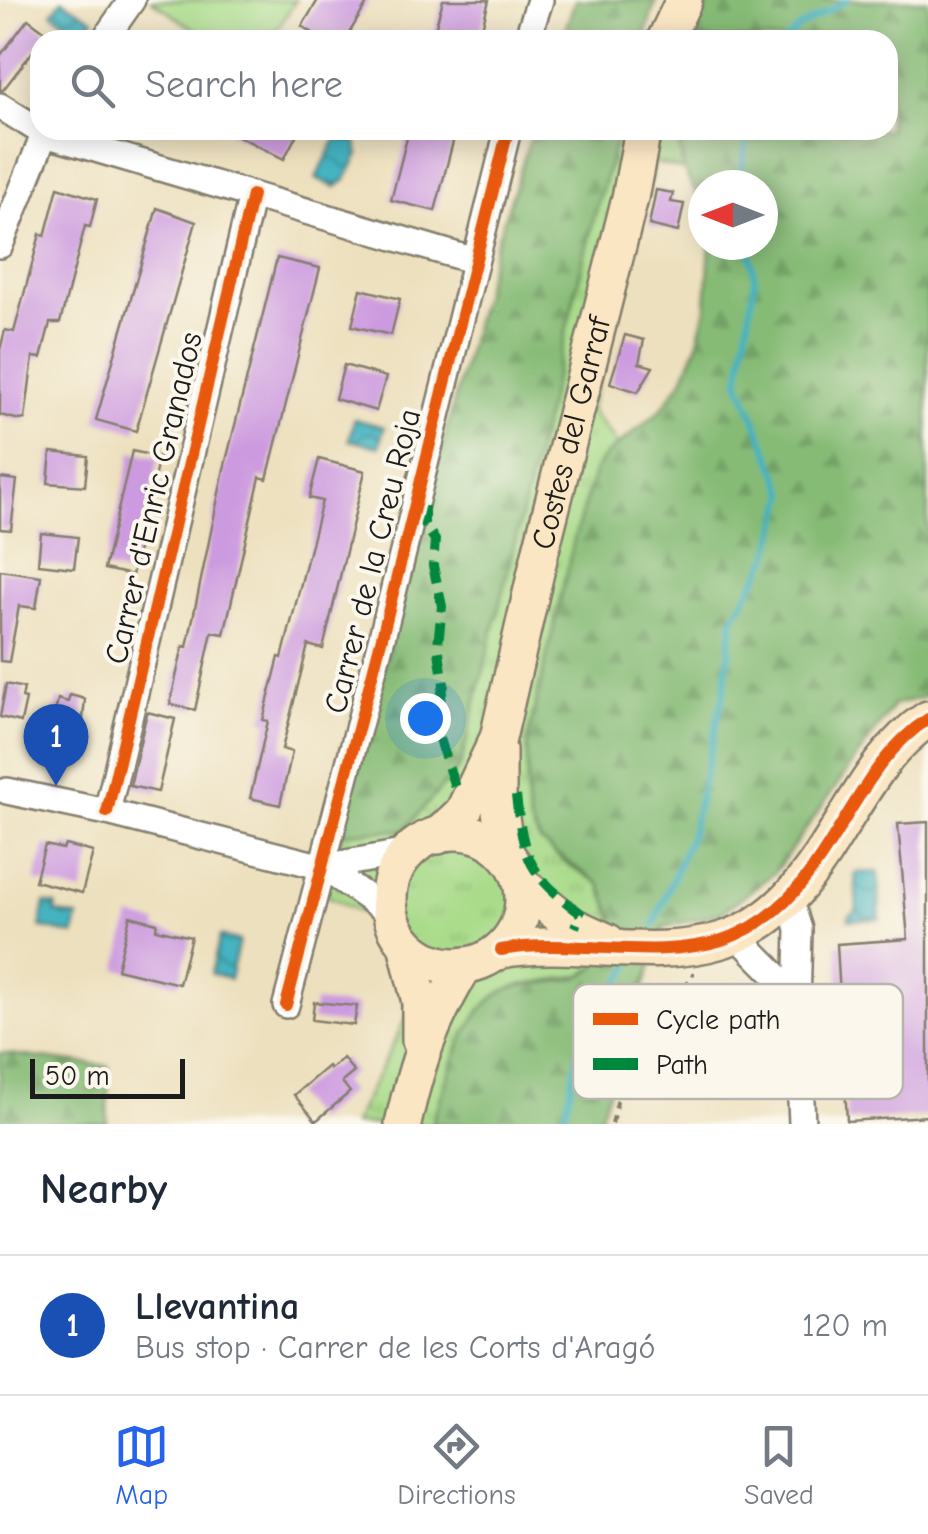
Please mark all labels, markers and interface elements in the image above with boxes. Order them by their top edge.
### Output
search box [30,30,898,140]
icon: search [65,58,120,113]
text: Search here [145,63,343,107]
north arrow [688,170,778,260]
street label: Costes del Garraf [524,311,619,553]
street label: Carrer d'Enric Granados [97,329,210,668]
street label: Carrer de la Creu Roja [317,405,428,717]
your location [400,693,451,744]
pin: 1 [23,704,88,786]
legend [573,984,903,1099]
text: Cycle path [656,1004,781,1036]
text: Path [656,1049,708,1081]
scale bar [30,1054,185,1098]
text: 50 m [45,1060,110,1092]
text: Nearby [40,1165,167,1214]
text: Llevantina [135,1285,299,1329]
text: 1 [66,1307,79,1344]
text: 120 m [802,1307,888,1344]
text: Bus stop · Carrer de les Corts d'Aragó [135,1329,656,1366]
tab: Map [114,1419,169,1511]
tab: Directions [397,1419,516,1511]
tab: Saved [744,1419,814,1511]

